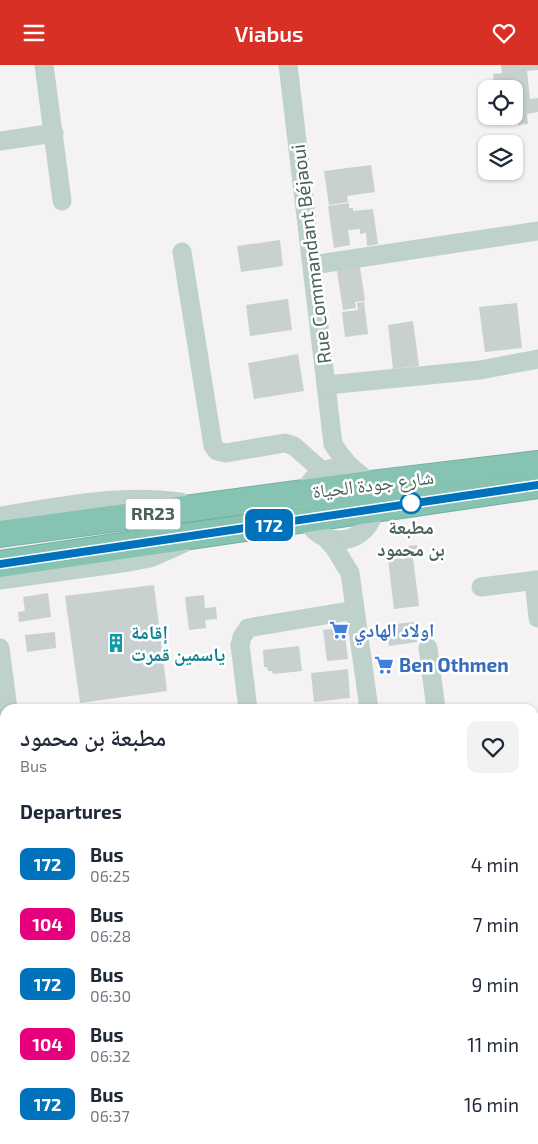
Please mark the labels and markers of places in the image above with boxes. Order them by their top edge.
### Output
marker: مطبعة بن محمود [400,492,422,514]
place label: مطبعة بن محمود [377,515,445,561]
place label: اولاد الهادي [354,618,434,646]
supermarket icon: اولاد الهادي [328,619,350,641]
place label: إقامة ياسمين قمرت [131,620,225,666]
building icon: إقامة ياسمين قمرت [105,632,127,654]
place label: Ben Othmen [399,653,509,676]
supermarket icon: Ben Othmen [373,654,395,676]

